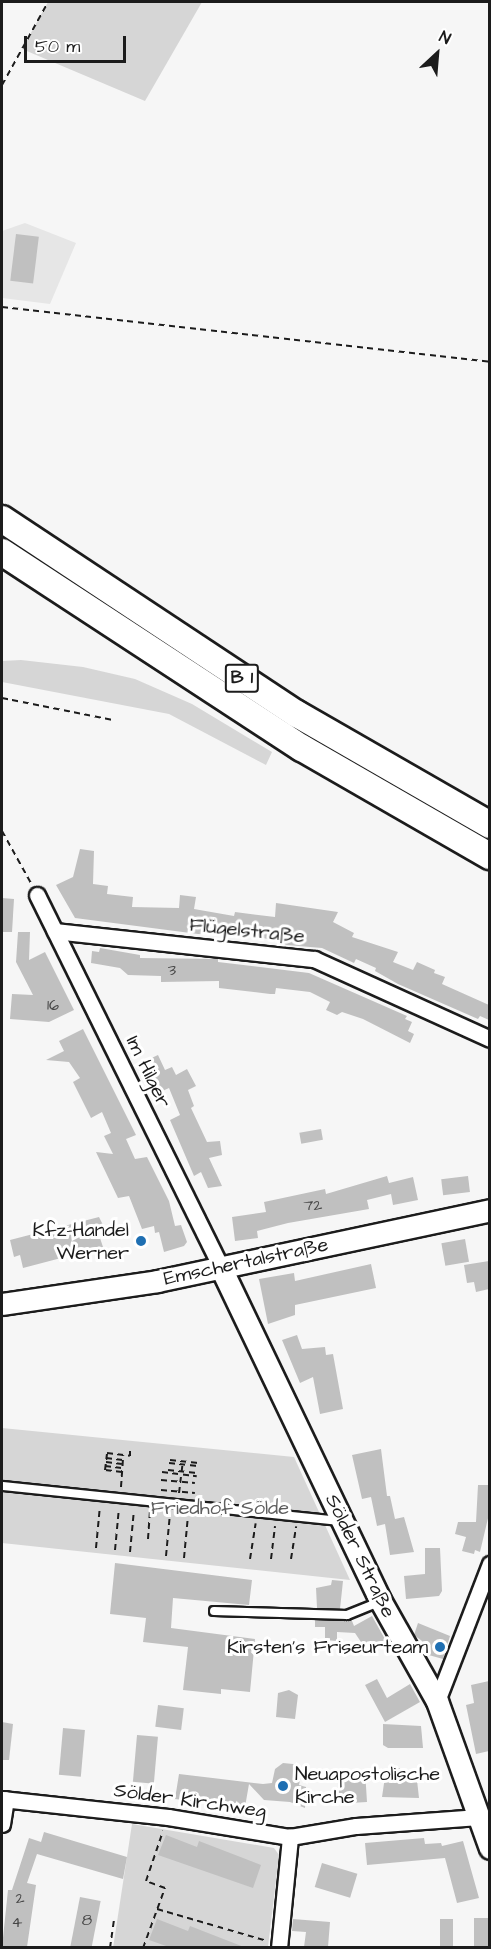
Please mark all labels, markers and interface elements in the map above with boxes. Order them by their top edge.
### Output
scale bar [27,24,129,62]
north arrow [407,24,467,84]
text: N [436,26,454,50]
text: 50 m [35,34,80,59]
road number: B 1 [224,663,260,693]
street label: Flügelstraße [188,913,306,949]
house number: 3 [168,960,176,980]
house number: 16 [47,995,59,1015]
street label: Im Hilger [120,1032,176,1112]
house number: 72 [304,1195,322,1215]
place label: Kfz-Handel Werner [32,1218,129,1265]
street label: Emschertalstraße [162,1233,330,1291]
marker: Kfz-Handel Werner [134,1234,148,1248]
street label: Sölder Straße [320,1490,400,1622]
park label: Friedhof Sölde [151,1496,289,1520]
place label: Kirsten's Friseurteam [227,1635,428,1659]
marker: Kirsten's Friseurteam [433,1640,447,1654]
place label: Neuapostolische Kirche [295,1762,440,1809]
street label: Sölder Kirchweg [112,1778,268,1824]
marker: Neuapostolische Kirche [276,1779,290,1793]
house number: 2 [15,1888,25,1908]
house number: 8 [82,1910,92,1930]
house number: 4 [12,1912,22,1932]

